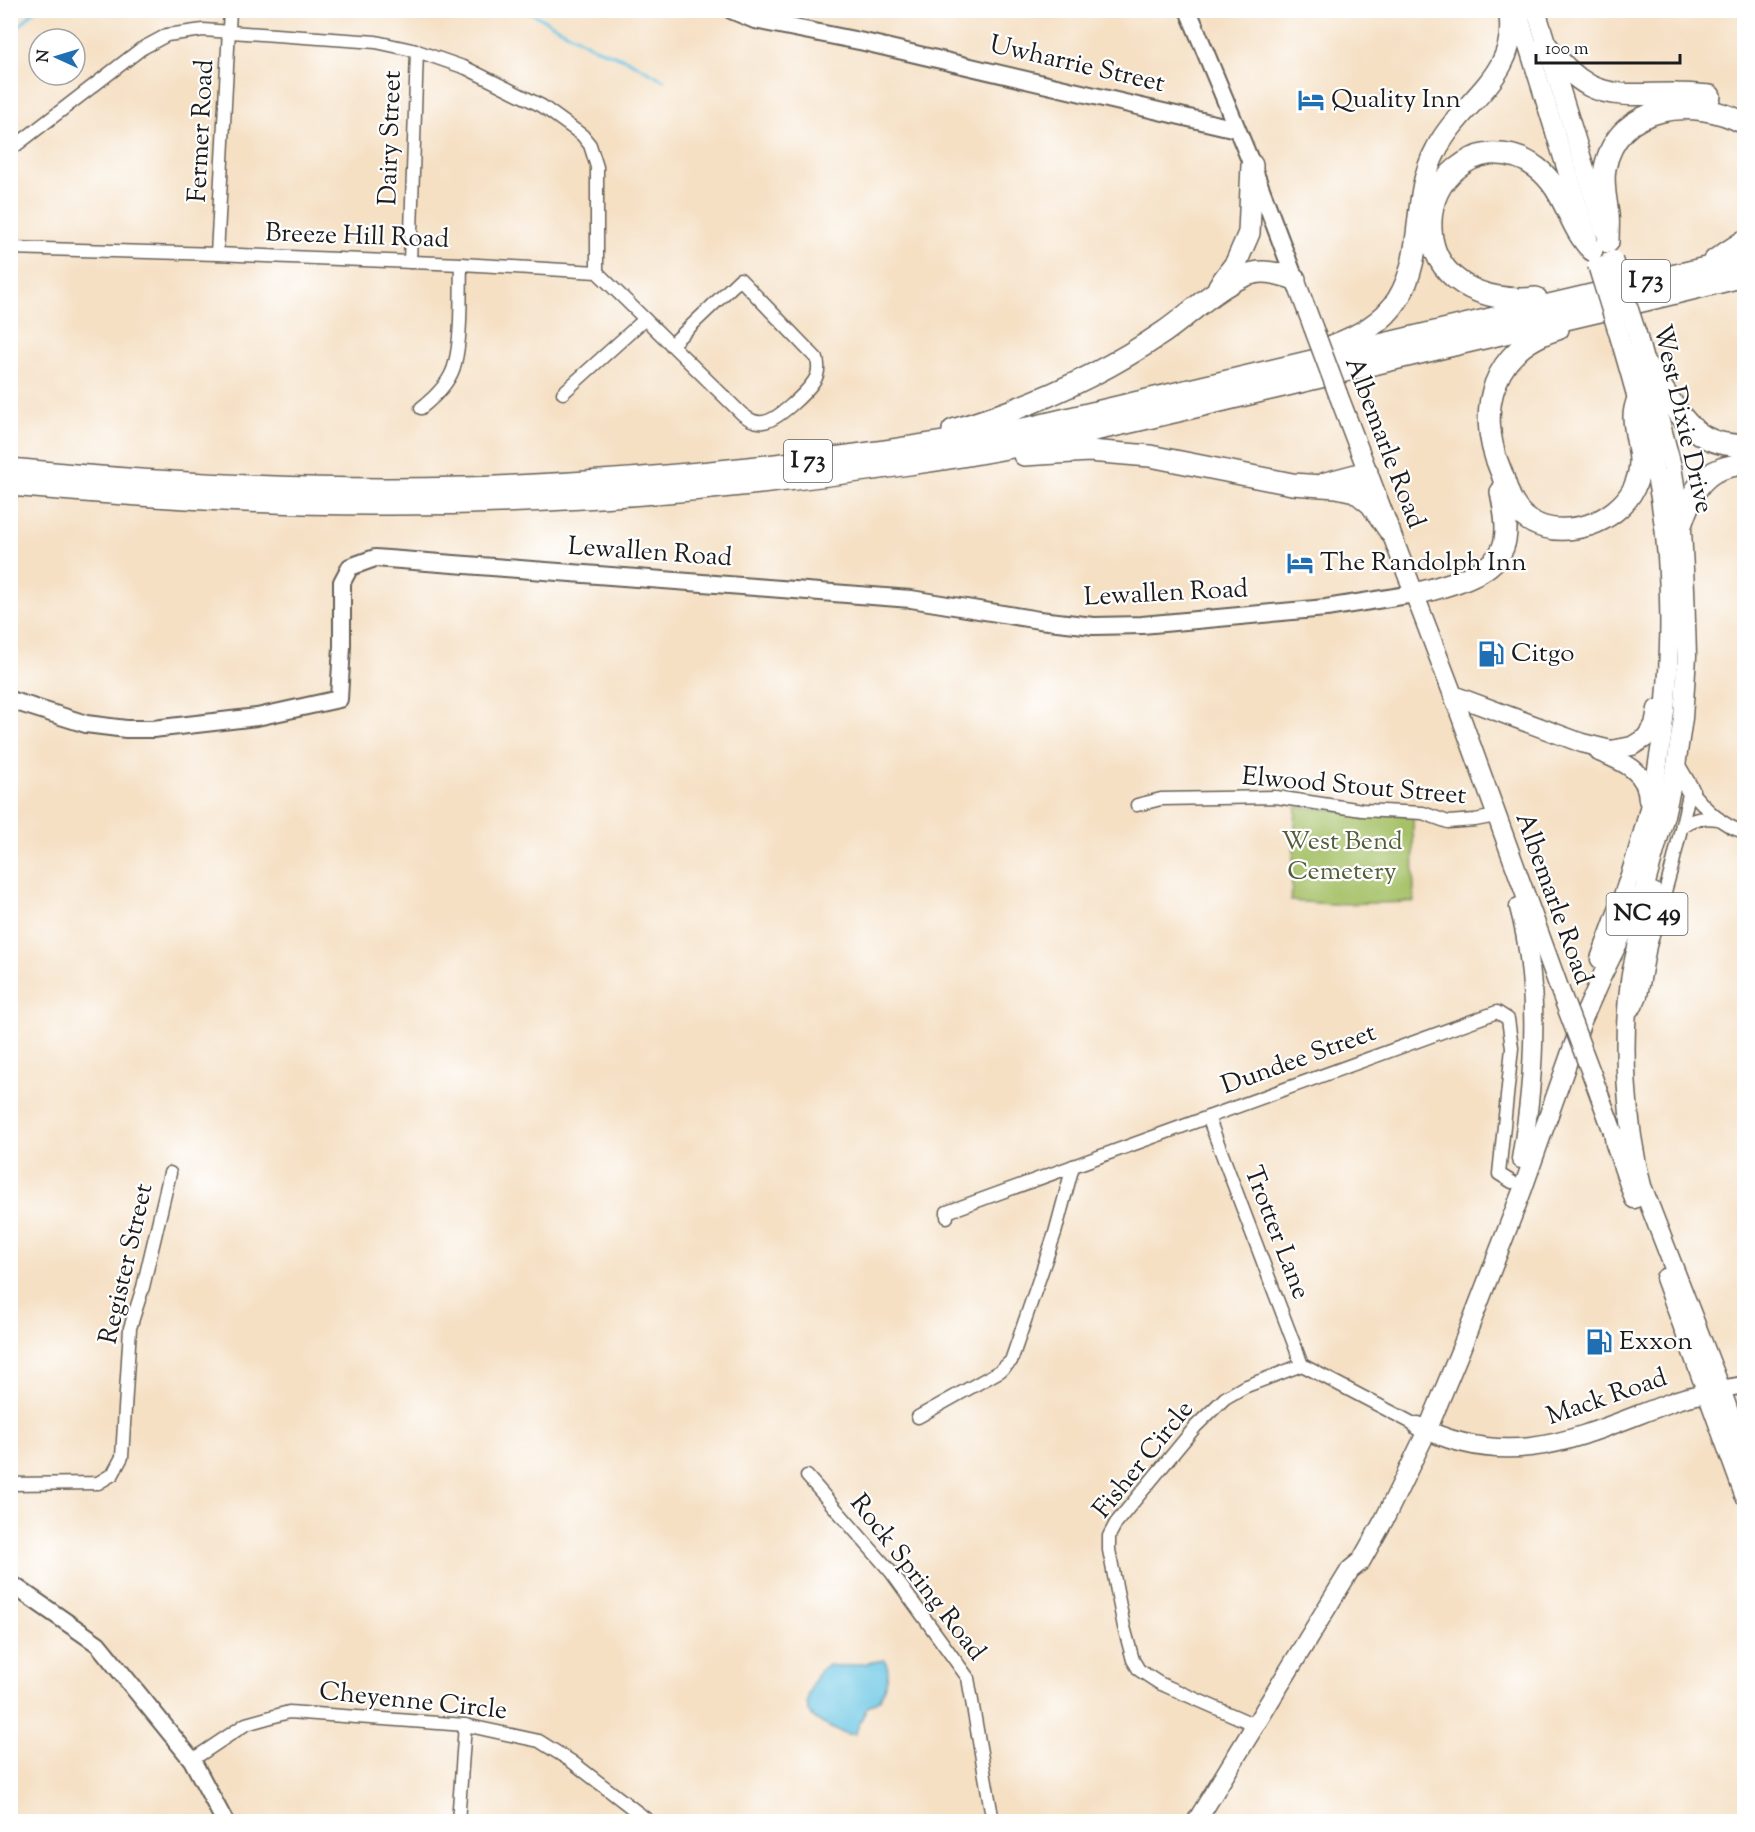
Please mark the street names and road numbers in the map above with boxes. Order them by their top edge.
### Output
street label: Uwharrie Street [986,27,1168,103]
street label: Fermer Road [180,58,224,203]
street label: Dairy Street [370,70,412,206]
street label: Breeze Hill Road [264,215,450,259]
road number: I 73 [1622,260,1670,302]
street label: West Dixie Drive [1642,321,1722,517]
street label: Albemarle Road [1334,352,1434,534]
road number: I 73 [784,440,832,482]
street label: Lewallen Road [567,529,734,577]
street label: Lewallen Road [1083,571,1249,617]
street label: Elwood Stout Street [1240,759,1468,815]
street label: Albemarle Road [1505,808,1601,991]
road number: NC 49 [1606,893,1688,935]
street label: Dundee Street [1217,1015,1382,1105]
street label: Trotter Lane [1234,1161,1318,1305]
street label: Register Street [91,1180,163,1348]
street label: Mack Road [1542,1360,1673,1436]
street label: Fisher Circle [1085,1393,1203,1527]
street label: Rock Spring Road [840,1487,994,1669]
street label: Cheyenne Circle [317,1674,509,1730]

